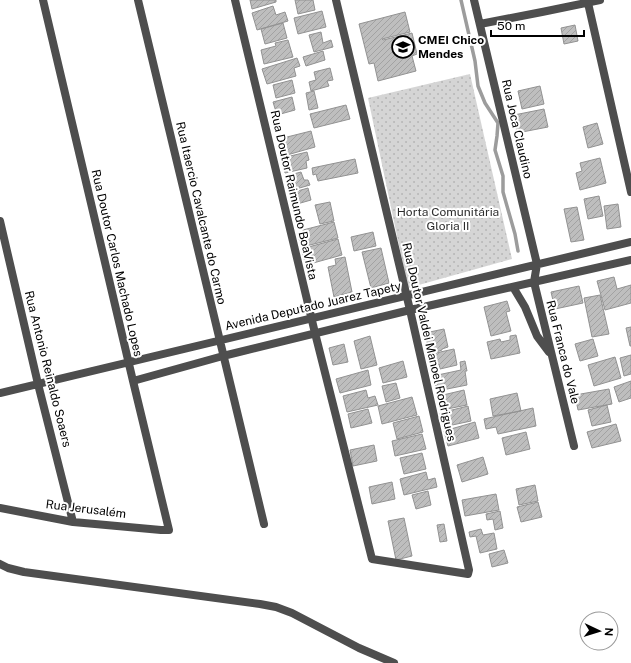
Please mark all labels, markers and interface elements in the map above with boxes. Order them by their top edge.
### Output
scale bar [491,12,584,38]
text: 50 m [497,19,525,33]
place label: CMEI Chico Mendes [418,33,484,61]
school or university icon: CMEI Chico Mendes [390,34,416,60]
street label: Rua Joca Claudino [499,78,535,180]
street label: Rua Doutor Raimundo BoaVista [268,109,320,281]
street label: Rua Itaercio Cavalcante do Carmo [173,120,229,306]
street label: Rua Doutor Carlos Machado Lopes [89,168,145,358]
park label: Horta Comunitária Gloria II [397,205,499,233]
street label: Rua Doutor Valdei Manoel Rodrigues [399,241,459,443]
street label: Avenida Deputado Juarez Tapety [224,279,403,333]
street label: Rua Antonio Reinaldo Soaers [22,289,74,449]
street label: Rua Franca do Vale [543,299,583,405]
street label: Rua Jerusalém [45,497,127,521]
north arrow [579,611,619,651]
text: N [603,627,615,636]

